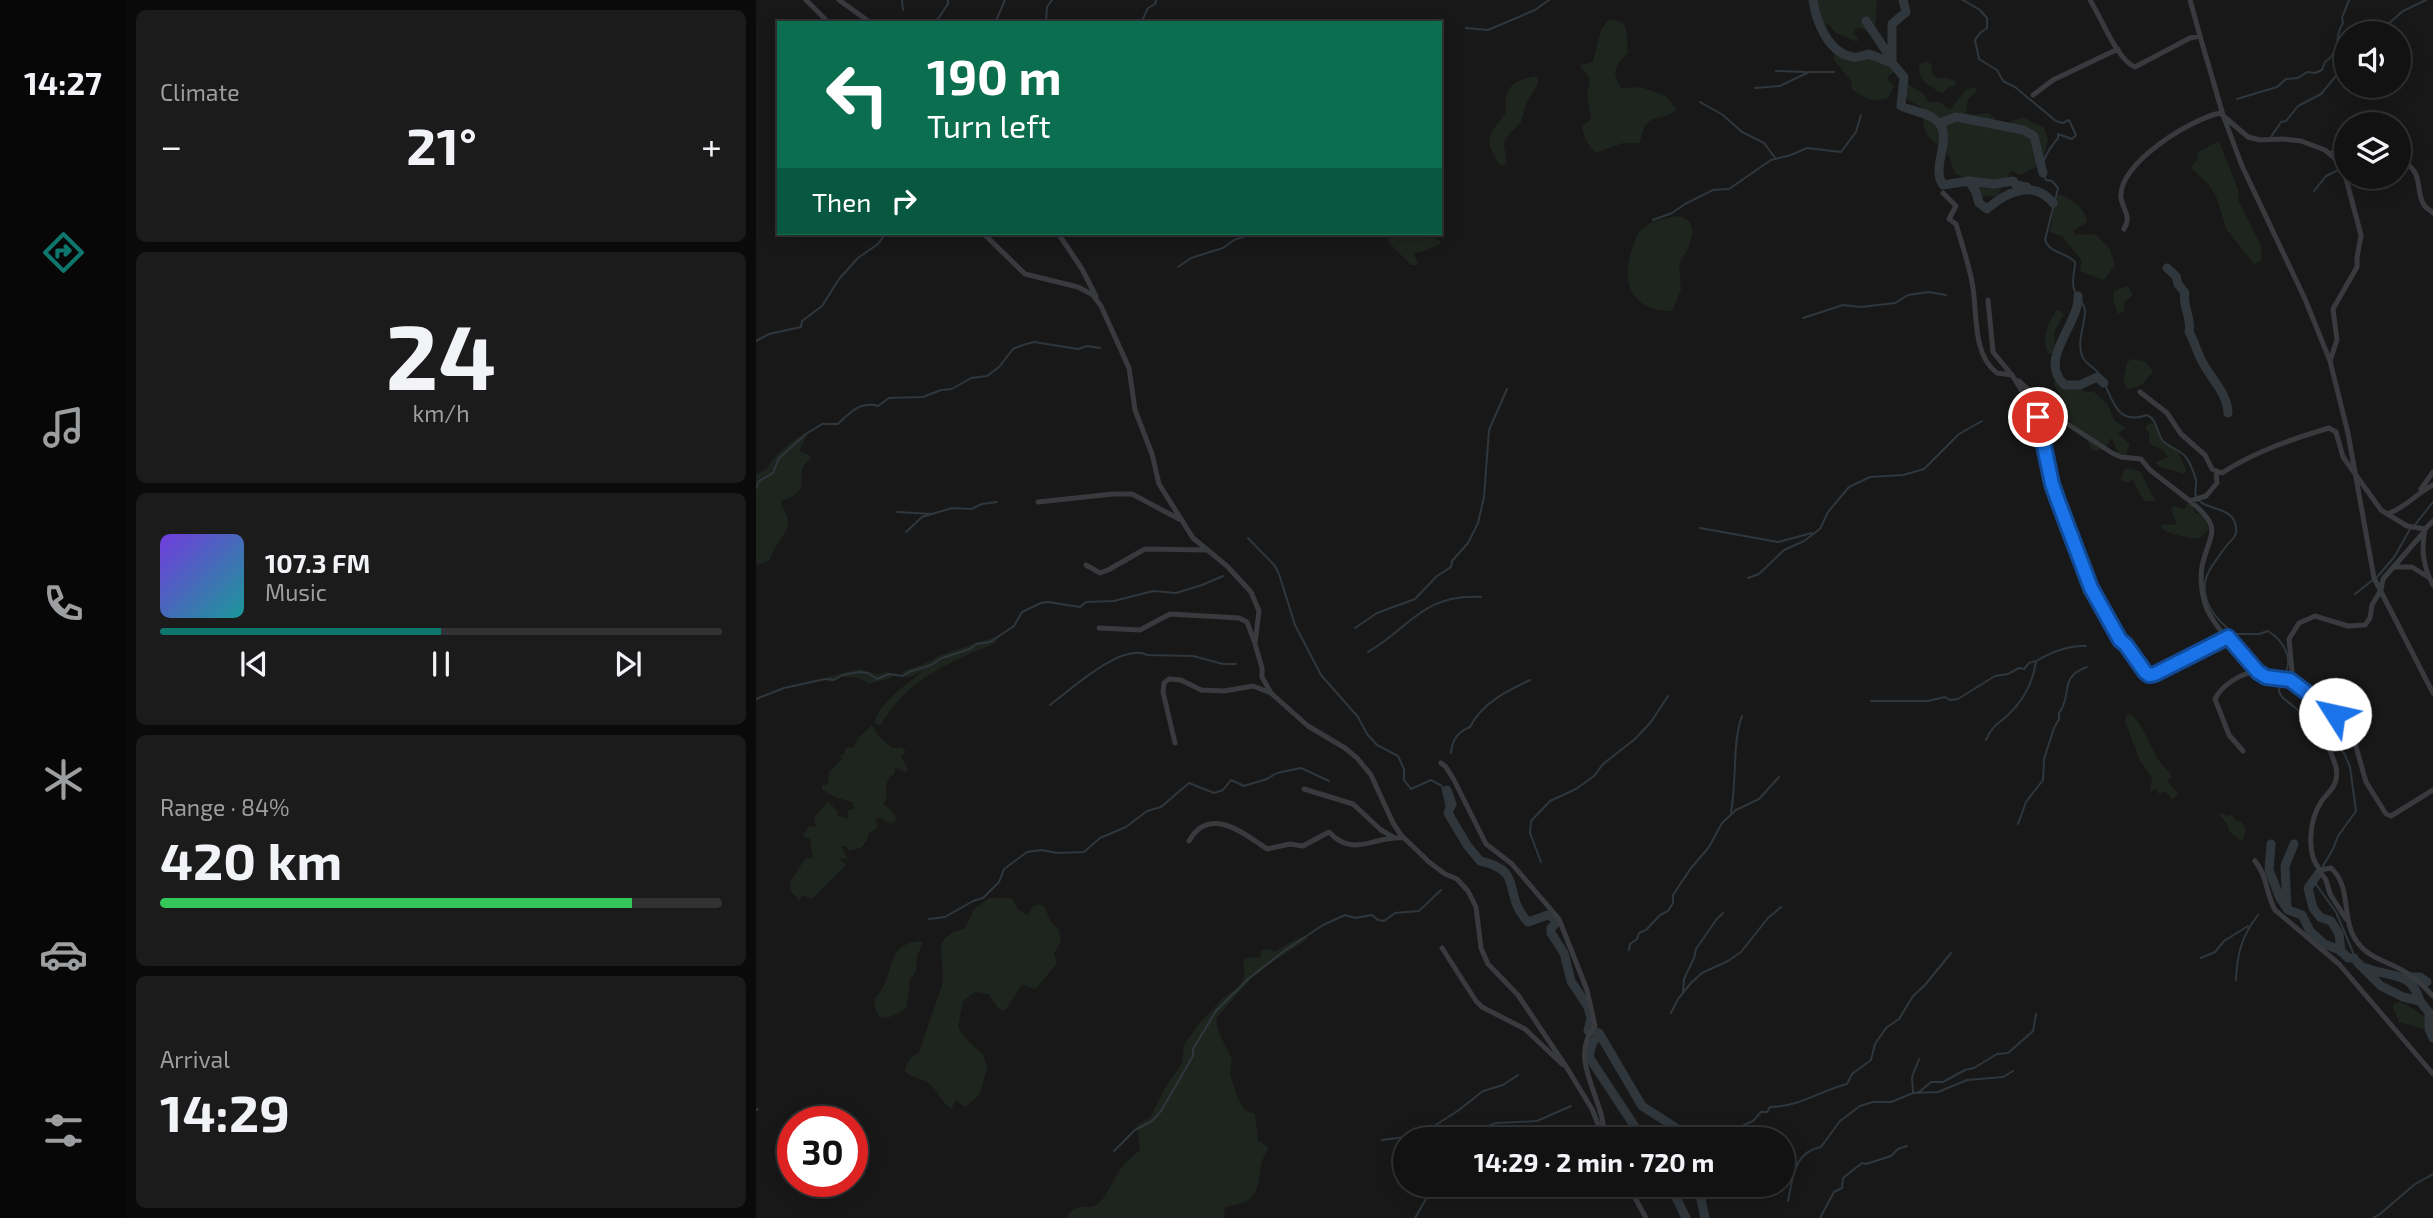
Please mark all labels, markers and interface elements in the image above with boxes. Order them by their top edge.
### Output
map controls [2334,21,2411,189]
button: sound [2334,21,2411,98]
text: 190 m [927,46,1062,105]
icon: left [812,49,903,140]
text: 14:27 [24,63,102,101]
text: Climate [160,78,240,106]
text: Turn left [927,106,1051,144]
button: layers [2334,112,2411,189]
text: 21° [406,113,477,175]
text: − [160,122,182,168]
text: + [701,122,722,168]
icon: right [885,182,923,220]
text: Then [812,186,871,217]
icon: directions [39,228,88,277]
text: 24 [386,299,496,408]
pin [2008,387,2068,447]
icon: arrive [2019,398,2057,436]
text: km/h [412,399,470,427]
icon: music [39,403,88,452]
text: 107.3 FM [265,547,370,578]
text: Music [265,578,327,606]
icon: phone [39,579,88,628]
icon: previous [235,645,273,683]
icon: pause [422,645,460,683]
icon: next [609,645,647,683]
position arrow [2298,677,2372,751]
icon: climate [39,755,88,804]
text: Range · 84% [160,793,290,821]
text: 420 km [160,828,342,890]
icon: car [39,930,88,979]
text: Arrival [160,1045,230,1073]
text: 14:29 [160,1080,290,1142]
icon: filters [39,1106,88,1155]
speed limit sign: 30 [777,1106,868,1197]
text: 14:29 · 2 min · 720 m [1474,1146,1714,1177]

